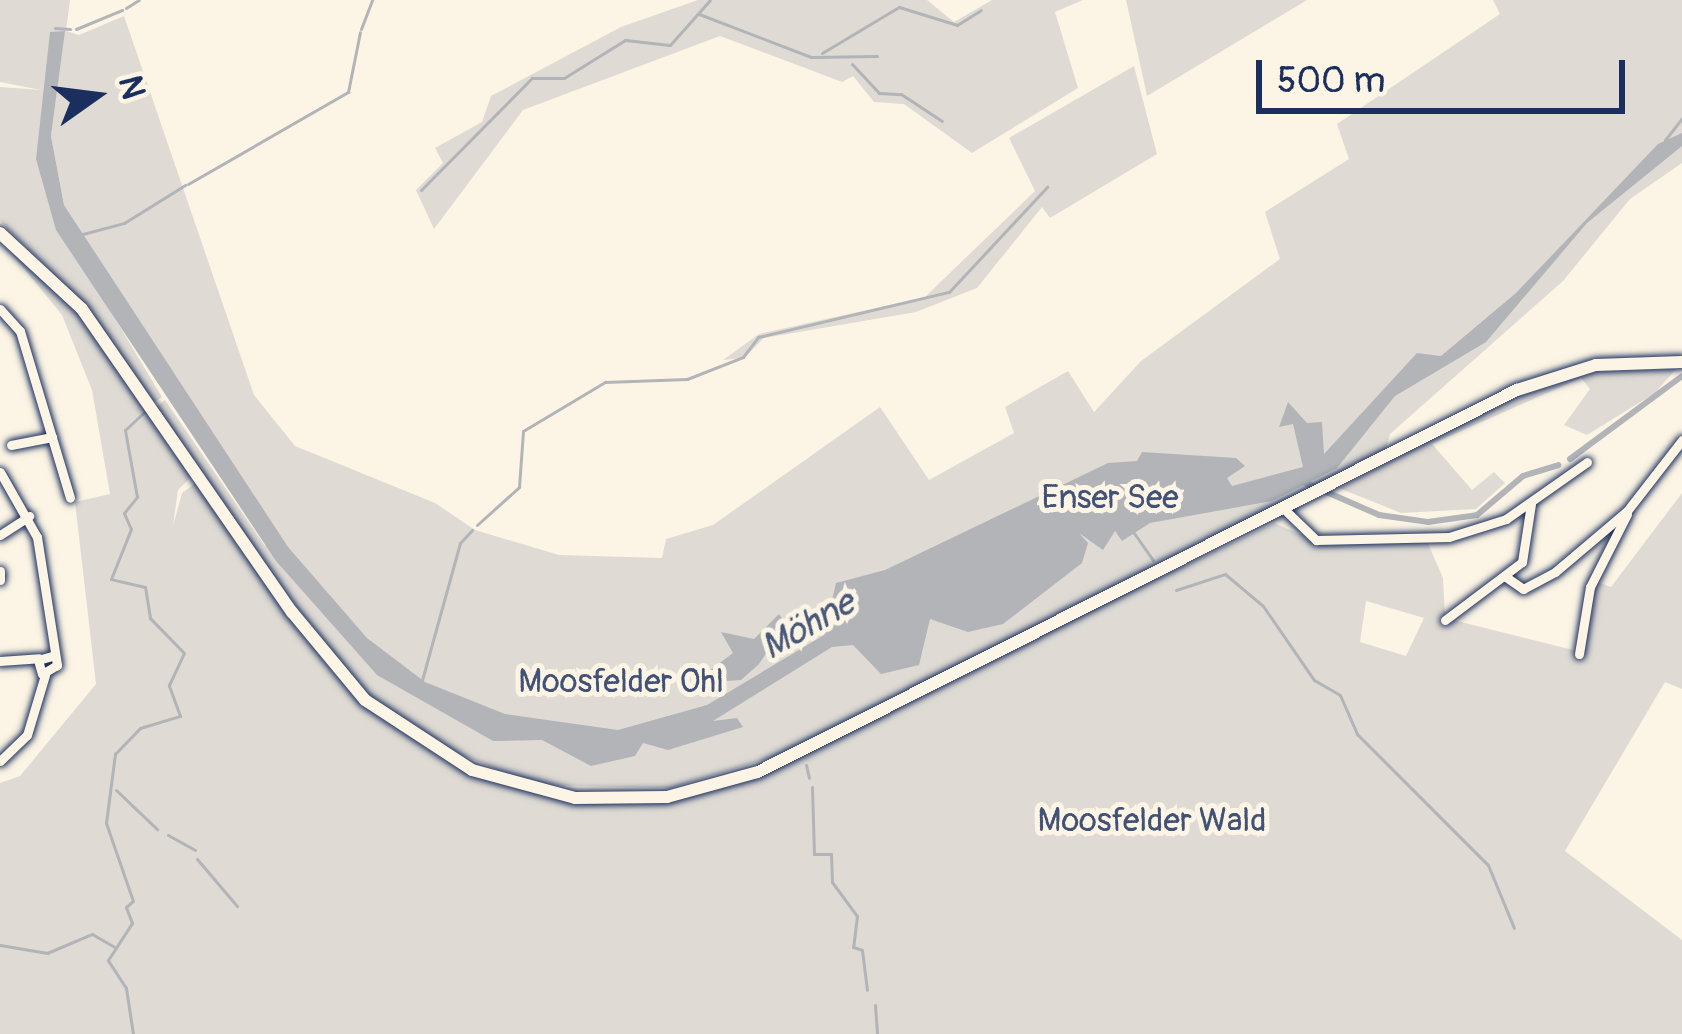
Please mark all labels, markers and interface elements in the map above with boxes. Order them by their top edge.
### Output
north arrow [36,36,156,156]
scale bar [1262,36,1631,110]
text: 500 m [1277,58,1385,103]
text: N [109,71,154,103]
park label: Enser See [1042,478,1178,518]
water label: Möhne [754,581,862,669]
park label: Moosfelder Ohl [518,662,724,702]
park label: Moosfelder Wald [1038,801,1266,841]

